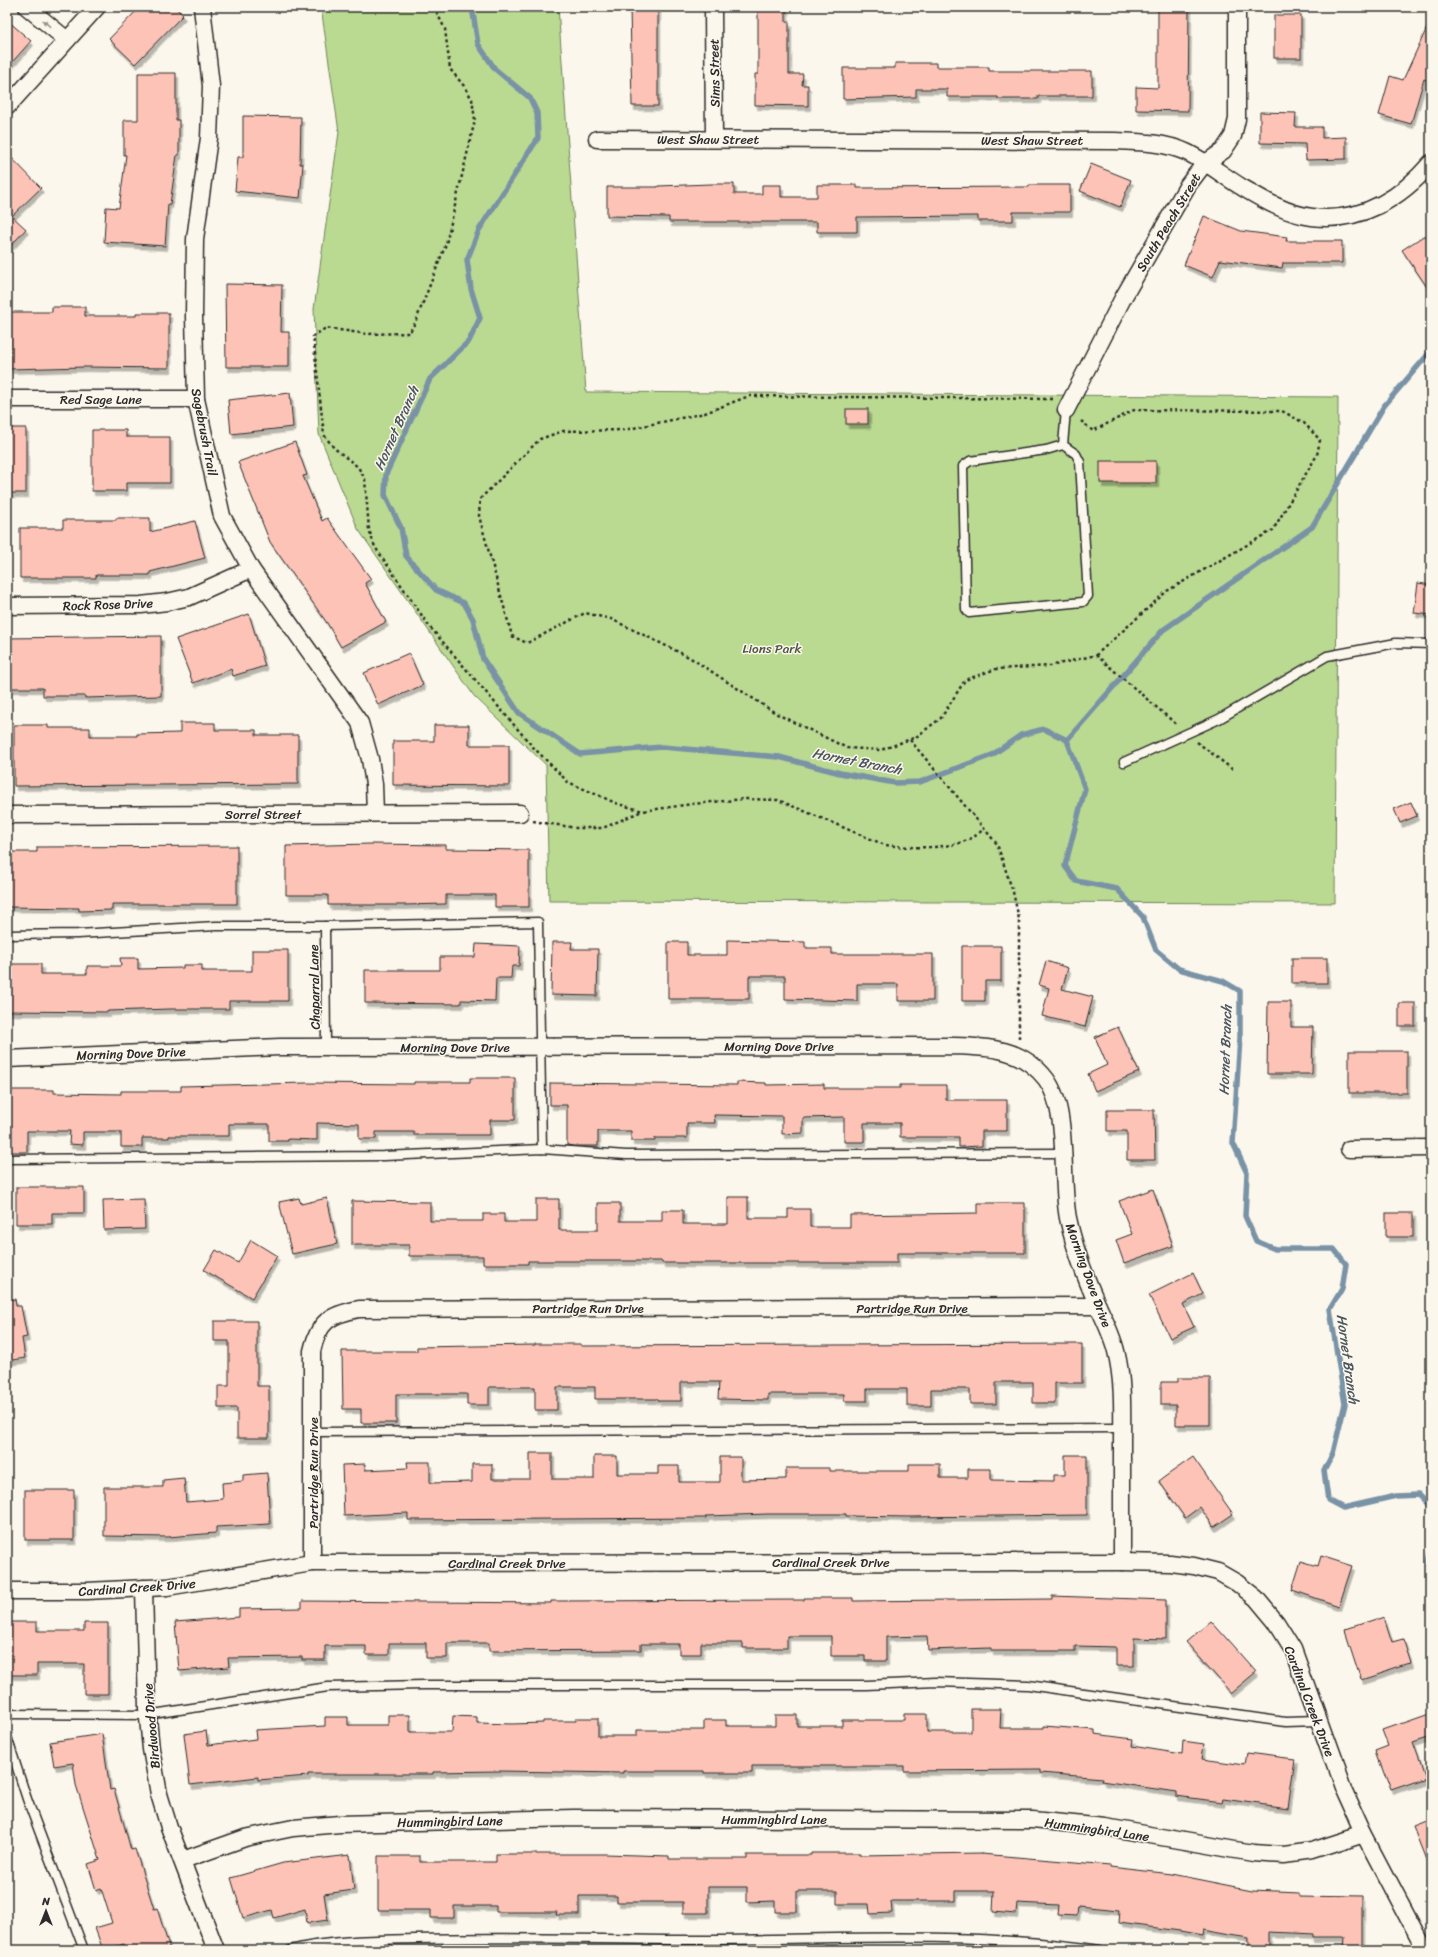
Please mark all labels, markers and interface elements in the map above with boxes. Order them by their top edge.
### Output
one-way arrow [42,19,52,28]
street label: Sims Street [702,38,727,108]
street label: West Shaw Street [657,128,759,151]
street label: West Shaw Street [981,129,1083,152]
street label: South Peach Street [1130,168,1207,276]
water label: Hornet Branch [367,380,427,475]
street label: Sagebrush Trail [185,386,224,478]
street label: Red Sage Lane [60,388,142,411]
street label: Rock Rose Drive [63,591,154,618]
park label: Lions Park [743,637,802,660]
water label: Hornet Branch [810,741,905,783]
street label: Sorrel Street [225,803,302,826]
street label: Chaparral Lane [302,944,327,1030]
water label: Hornet Branch [1211,1003,1240,1096]
street label: Morning Dove Drive [724,1035,834,1058]
street label: Morning Dove Drive [400,1036,510,1059]
street label: Morning Dove Drive [76,1040,186,1067]
street label: Morning Dove Drive [1059,1220,1118,1331]
street label: Partridge Run Drive [532,1297,644,1320]
street label: Partridge Run Drive [856,1297,968,1320]
water label: Hornet Branch [1329,1313,1366,1407]
street label: Partridge Run Drive [302,1417,325,1529]
street label: Cardinal Creek Drive [772,1551,890,1574]
street label: Cardinal Creek Drive [448,1552,566,1575]
street label: Cardinal Creek Drive [78,1572,197,1603]
street label: Cardinal Creek Drive [1278,1642,1341,1760]
street label: Birdwood Drive [136,1682,167,1770]
street label: Hummingbird Lane [721,1808,827,1831]
street label: Hummingbird Lane [397,1809,503,1834]
street label: Hummingbird Lane [1043,1811,1151,1848]
north arrow [26,1891,66,1931]
text: N [41,1892,50,1911]

